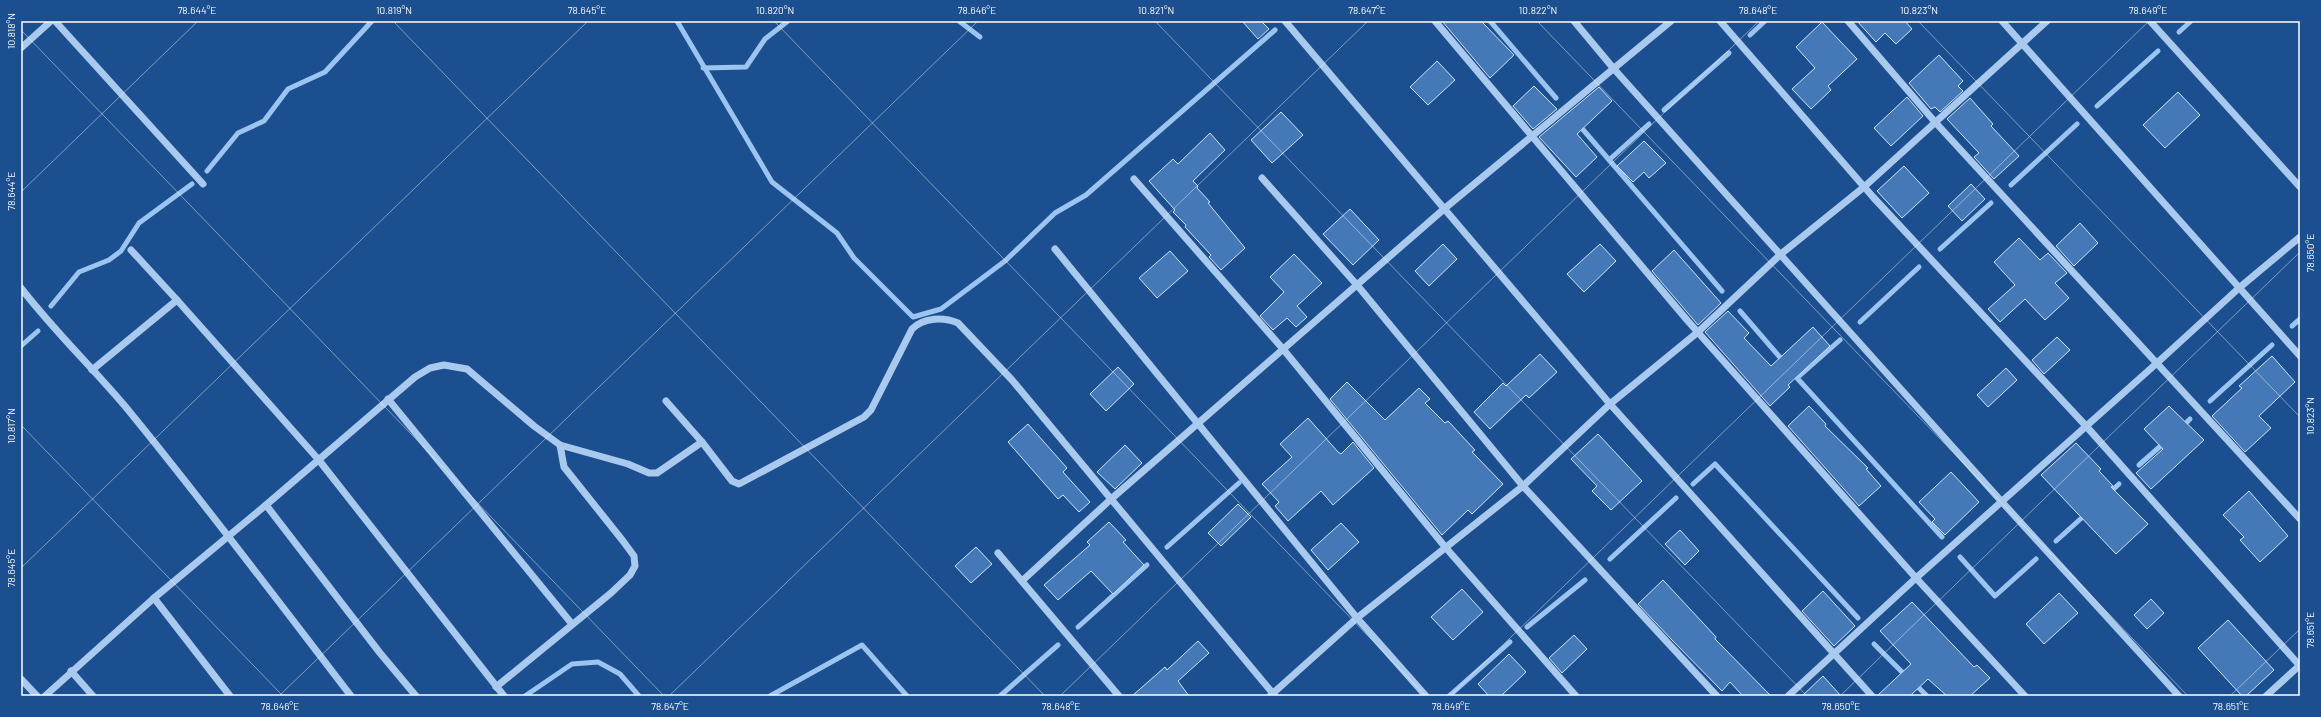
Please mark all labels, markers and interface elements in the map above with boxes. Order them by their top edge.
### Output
text: 78.644°E [178,4,216,16]
text: 10.819°N [376,4,412,16]
text: 78.645°E [568,4,606,16]
text: 10.820°N [756,4,794,16]
text: 78.646°E [958,4,996,16]
text: 10.821°N [1138,4,1174,16]
text: 78.647°E [1348,4,1386,16]
text: 10.822°N [1519,4,1557,16]
text: 78.648°E [1739,4,1777,16]
text: 10.823°N [1900,4,1938,16]
text: 78.649°E [2129,4,2167,16]
text: 10.818°N [5,13,17,49]
text: 78.644°E [5,172,17,210]
text: 78.650°E [2304,234,2316,272]
text: 10.823°N [2304,397,2316,435]
text: 10.817°N [5,408,17,444]
text: 78.645°E [5,549,17,587]
text: 78.651°E [2304,612,2316,648]
text: 78.646°E [261,700,299,712]
text: 78.647°E [651,700,689,712]
text: 78.648°E [1042,700,1080,712]
text: 78.649°E [1432,700,1470,712]
text: 78.650°E [1822,700,1860,712]
text: 78.651°E [2213,700,2249,712]

